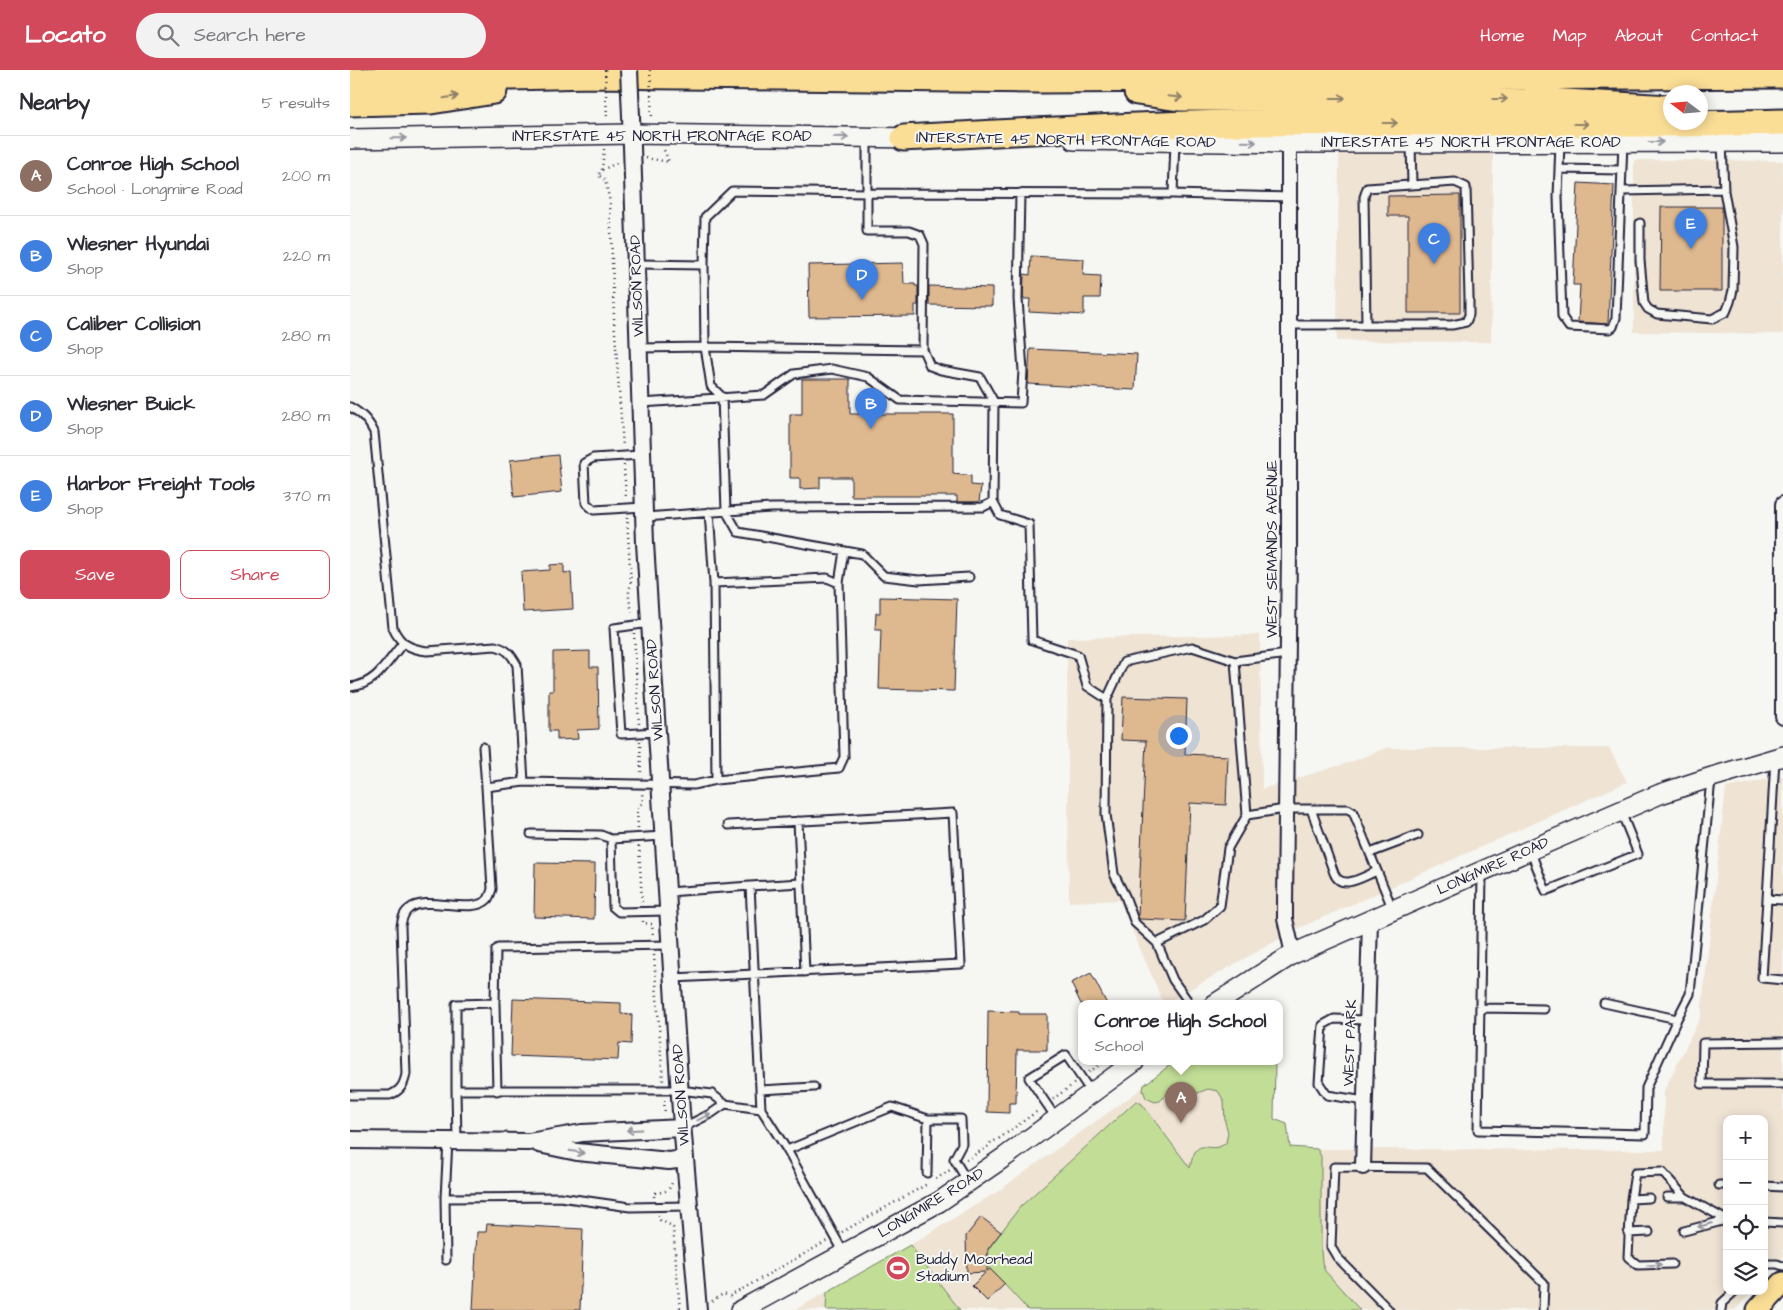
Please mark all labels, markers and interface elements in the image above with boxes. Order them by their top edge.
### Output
search box [136,13,486,58]
text: Locato [25,18,106,52]
icon: search [154,21,182,49]
text: Search here [194,22,306,49]
text: Home [1480,23,1525,48]
text: Map [1553,23,1587,48]
text: About [1615,23,1663,48]
text: Contact [1691,23,1758,48]
north arrow [1663,85,1708,130]
text: Nearby [20,88,90,117]
text: 5 results [262,92,330,114]
one-way arrow [443,92,459,102]
one-way arrow [1167,92,1183,102]
one-way arrow [1329,94,1345,103]
one-way arrow [1492,94,1508,104]
one-way arrow [1382,118,1398,128]
one-way arrow [1572,119,1589,129]
street label: INTERSTATE 45 NORTH FRONTAGE ROAD [512,126,812,147]
street label: INTERSTATE 45 NORTH FRONTAGE ROAD [916,127,1216,153]
one-way arrow [832,132,849,142]
street label: INTERSTATE 45 NORTH FRONTAGE ROAD [1321,132,1621,153]
one-way arrow [390,133,406,143]
one-way arrow [1240,137,1256,147]
one-way arrow [1648,137,1664,147]
text: Conroe High School [67,151,239,178]
text: A [31,165,41,187]
text: 200 m [282,165,330,187]
text: School · Longmire Road [67,178,243,200]
pin: E [1675,208,1707,249]
pin: C [1418,223,1450,264]
text: Wiesner Hyundai [67,231,209,258]
street label: WILSON ROAD [625,234,649,337]
text: B [30,245,42,267]
text: 220 m [283,245,330,267]
text: Shop [67,258,103,280]
pin: D [846,259,878,300]
text: Caliber Collision [67,311,201,338]
text: C [30,325,42,347]
text: 280 m [282,325,330,347]
text: Shop [67,338,103,360]
pin: B [855,388,887,429]
text: Wiesner Buick [67,391,195,418]
text: D [31,405,41,427]
text: 280 m [282,405,330,427]
text: Shop [67,418,103,440]
street label: WEST SEMANDS AVENUE [1262,460,1283,638]
text: Harbor Freight Tools [67,471,255,498]
text: E [31,485,41,507]
text: 370 m [283,485,330,507]
text: Shop [67,498,103,520]
button: Save [20,550,170,599]
button: Share [180,550,330,599]
street label: WILSON ROAD [641,638,669,742]
your location [1166,723,1192,749]
street label: LONGMIRE ROAD [1434,832,1553,900]
street label: WEST PARK [1338,999,1362,1087]
popup [1078,1000,1283,1065]
text: Conroe High School [1095,1008,1266,1035]
text: School [1095,1035,1143,1057]
street label: WILSON ROAD [667,1043,695,1147]
pin: A [1165,1082,1197,1123]
one-way arrow [696,1112,711,1121]
map controls [1723,1115,1768,1295]
button: + [1723,1115,1768,1160]
one-way arrow [626,1125,642,1134]
one-way arrow [569,1147,585,1157]
button: − [1723,1160,1768,1205]
street label: LONGMIRE ROAD [874,1163,988,1243]
button: locate [1723,1205,1768,1250]
one-way arrow [1698,1220,1714,1230]
place label: Buddy Moorhead Stadium [916,1249,1033,1287]
button: layers [1723,1250,1768,1295]
sports icon: Buddy Moorhead Stadium [885,1255,911,1281]
one-way arrow [1645,1260,1661,1269]

